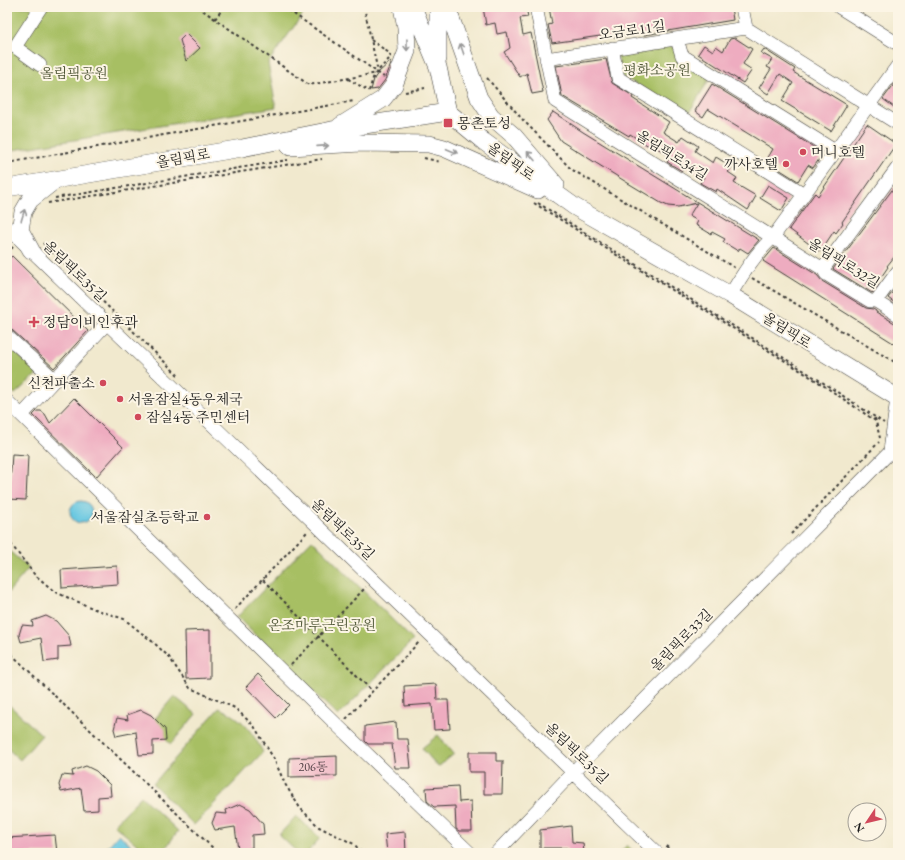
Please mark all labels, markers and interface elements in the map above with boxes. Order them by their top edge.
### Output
street label: 오금로11길 [597,16,667,44]
one-way arrow [403,39,411,52]
one-way arrow [458,43,466,55]
park label: 평화소공원 [623,61,691,79]
park label: 올림픽공원 [40,64,108,82]
place label: 몽촌토성 [457,114,511,132]
marker: 몽촌토성 [442,117,454,129]
street label: 올림픽로34길 [633,126,711,184]
street label: 올림픽로 [484,138,539,184]
one-way arrow [316,142,329,149]
place label: 머니호텔 [811,143,865,161]
street label: 올림픽로 [155,144,212,172]
marker: 머니호텔 [798,147,808,157]
one-way arrow [445,148,457,155]
one-way arrow [526,151,536,161]
place label: 까사호텔 [724,155,778,173]
marker: 까사호텔 [781,159,791,169]
one-way arrow [20,208,27,221]
street label: 올림픽로32길 [805,234,883,292]
street label: 올림픽로35길 [40,236,110,306]
street label: 올림픽로 [759,308,815,352]
place label: 정담이비인후과 [43,313,138,331]
marker: 정담이비인후과 [28,316,40,328]
place label: 신천파출소 [27,374,95,392]
marker: 신천파출소 [98,378,108,388]
place label: 서울잠실4동우체국 [128,390,243,408]
marker: 서울잠실4동우체국 [115,394,125,404]
place label: 잠실4동 주민센터 [146,408,250,426]
marker: 잠실4동 주민센터 [133,412,143,422]
street label: 올림픽로35길 [308,494,378,564]
place label: 서울잠실초등학교 [91,508,199,526]
marker: 서울잠실초등학교 [202,512,212,522]
street label: 올림픽로33길 [646,605,716,675]
park label: 온조마루근린공원 [268,616,376,634]
street label: 올림픽로35길 [542,718,612,788]
house number: 206동 [299,759,328,775]
north arrow [847,802,887,842]
text: N [850,820,867,835]

